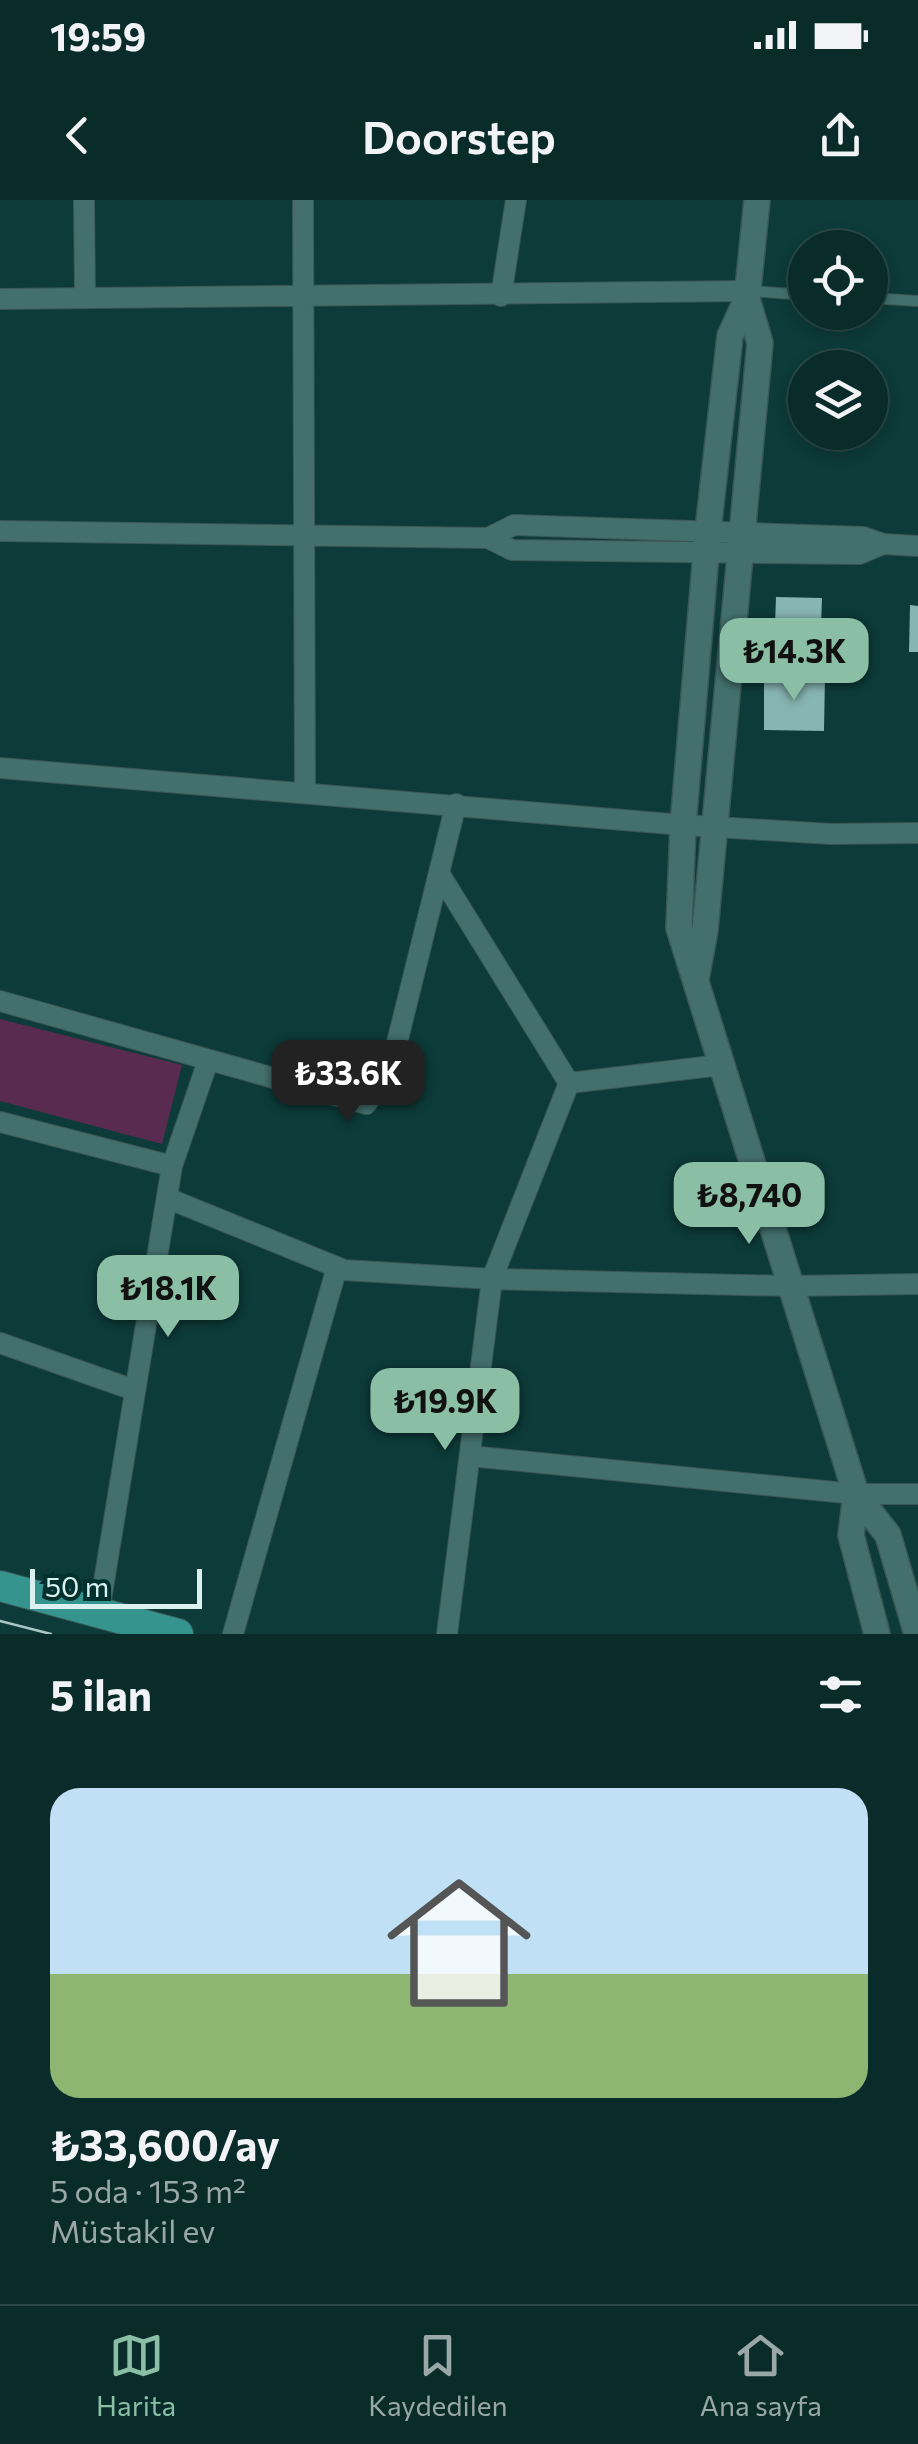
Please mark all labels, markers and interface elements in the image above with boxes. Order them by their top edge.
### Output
text: 19:59 [50,12,146,59]
icon: back [50,108,105,163]
text: Doorstep [362,108,556,163]
icon: share [813,108,868,163]
map controls [788,230,888,450]
button: locate [788,230,888,330]
button: layers [788,350,888,450]
pin: ₺14.3K [713,618,875,703]
text: ₺14.3K [742,630,846,670]
pin: ₺33.6K [267,1040,429,1125]
text: ₺33.6K [294,1052,402,1092]
pin: ₺8,740 [668,1162,830,1247]
text: ₺8,740 [696,1174,802,1214]
pin: ₺18.1K [87,1255,249,1340]
text: ₺18.1K [119,1267,217,1307]
pin: ₺19.9K [364,1368,526,1453]
text: ₺19.9K [392,1380,498,1420]
scale bar [30,1564,202,1608]
text: 50 m [45,1569,109,1603]
icon: filters [813,1667,868,1722]
text: 5 ilan [50,1668,152,1720]
icon: home [369,1853,549,2033]
text: ₺33,600/ay [50,2118,280,2170]
text: 5 oda · 153 m² [50,2170,246,2210]
text: Müstakil ev [50,2210,215,2250]
tab: Harita [96,2328,176,2422]
tab: Kaydedilen [368,2328,508,2422]
tab: Ana sayfa [700,2328,822,2422]

